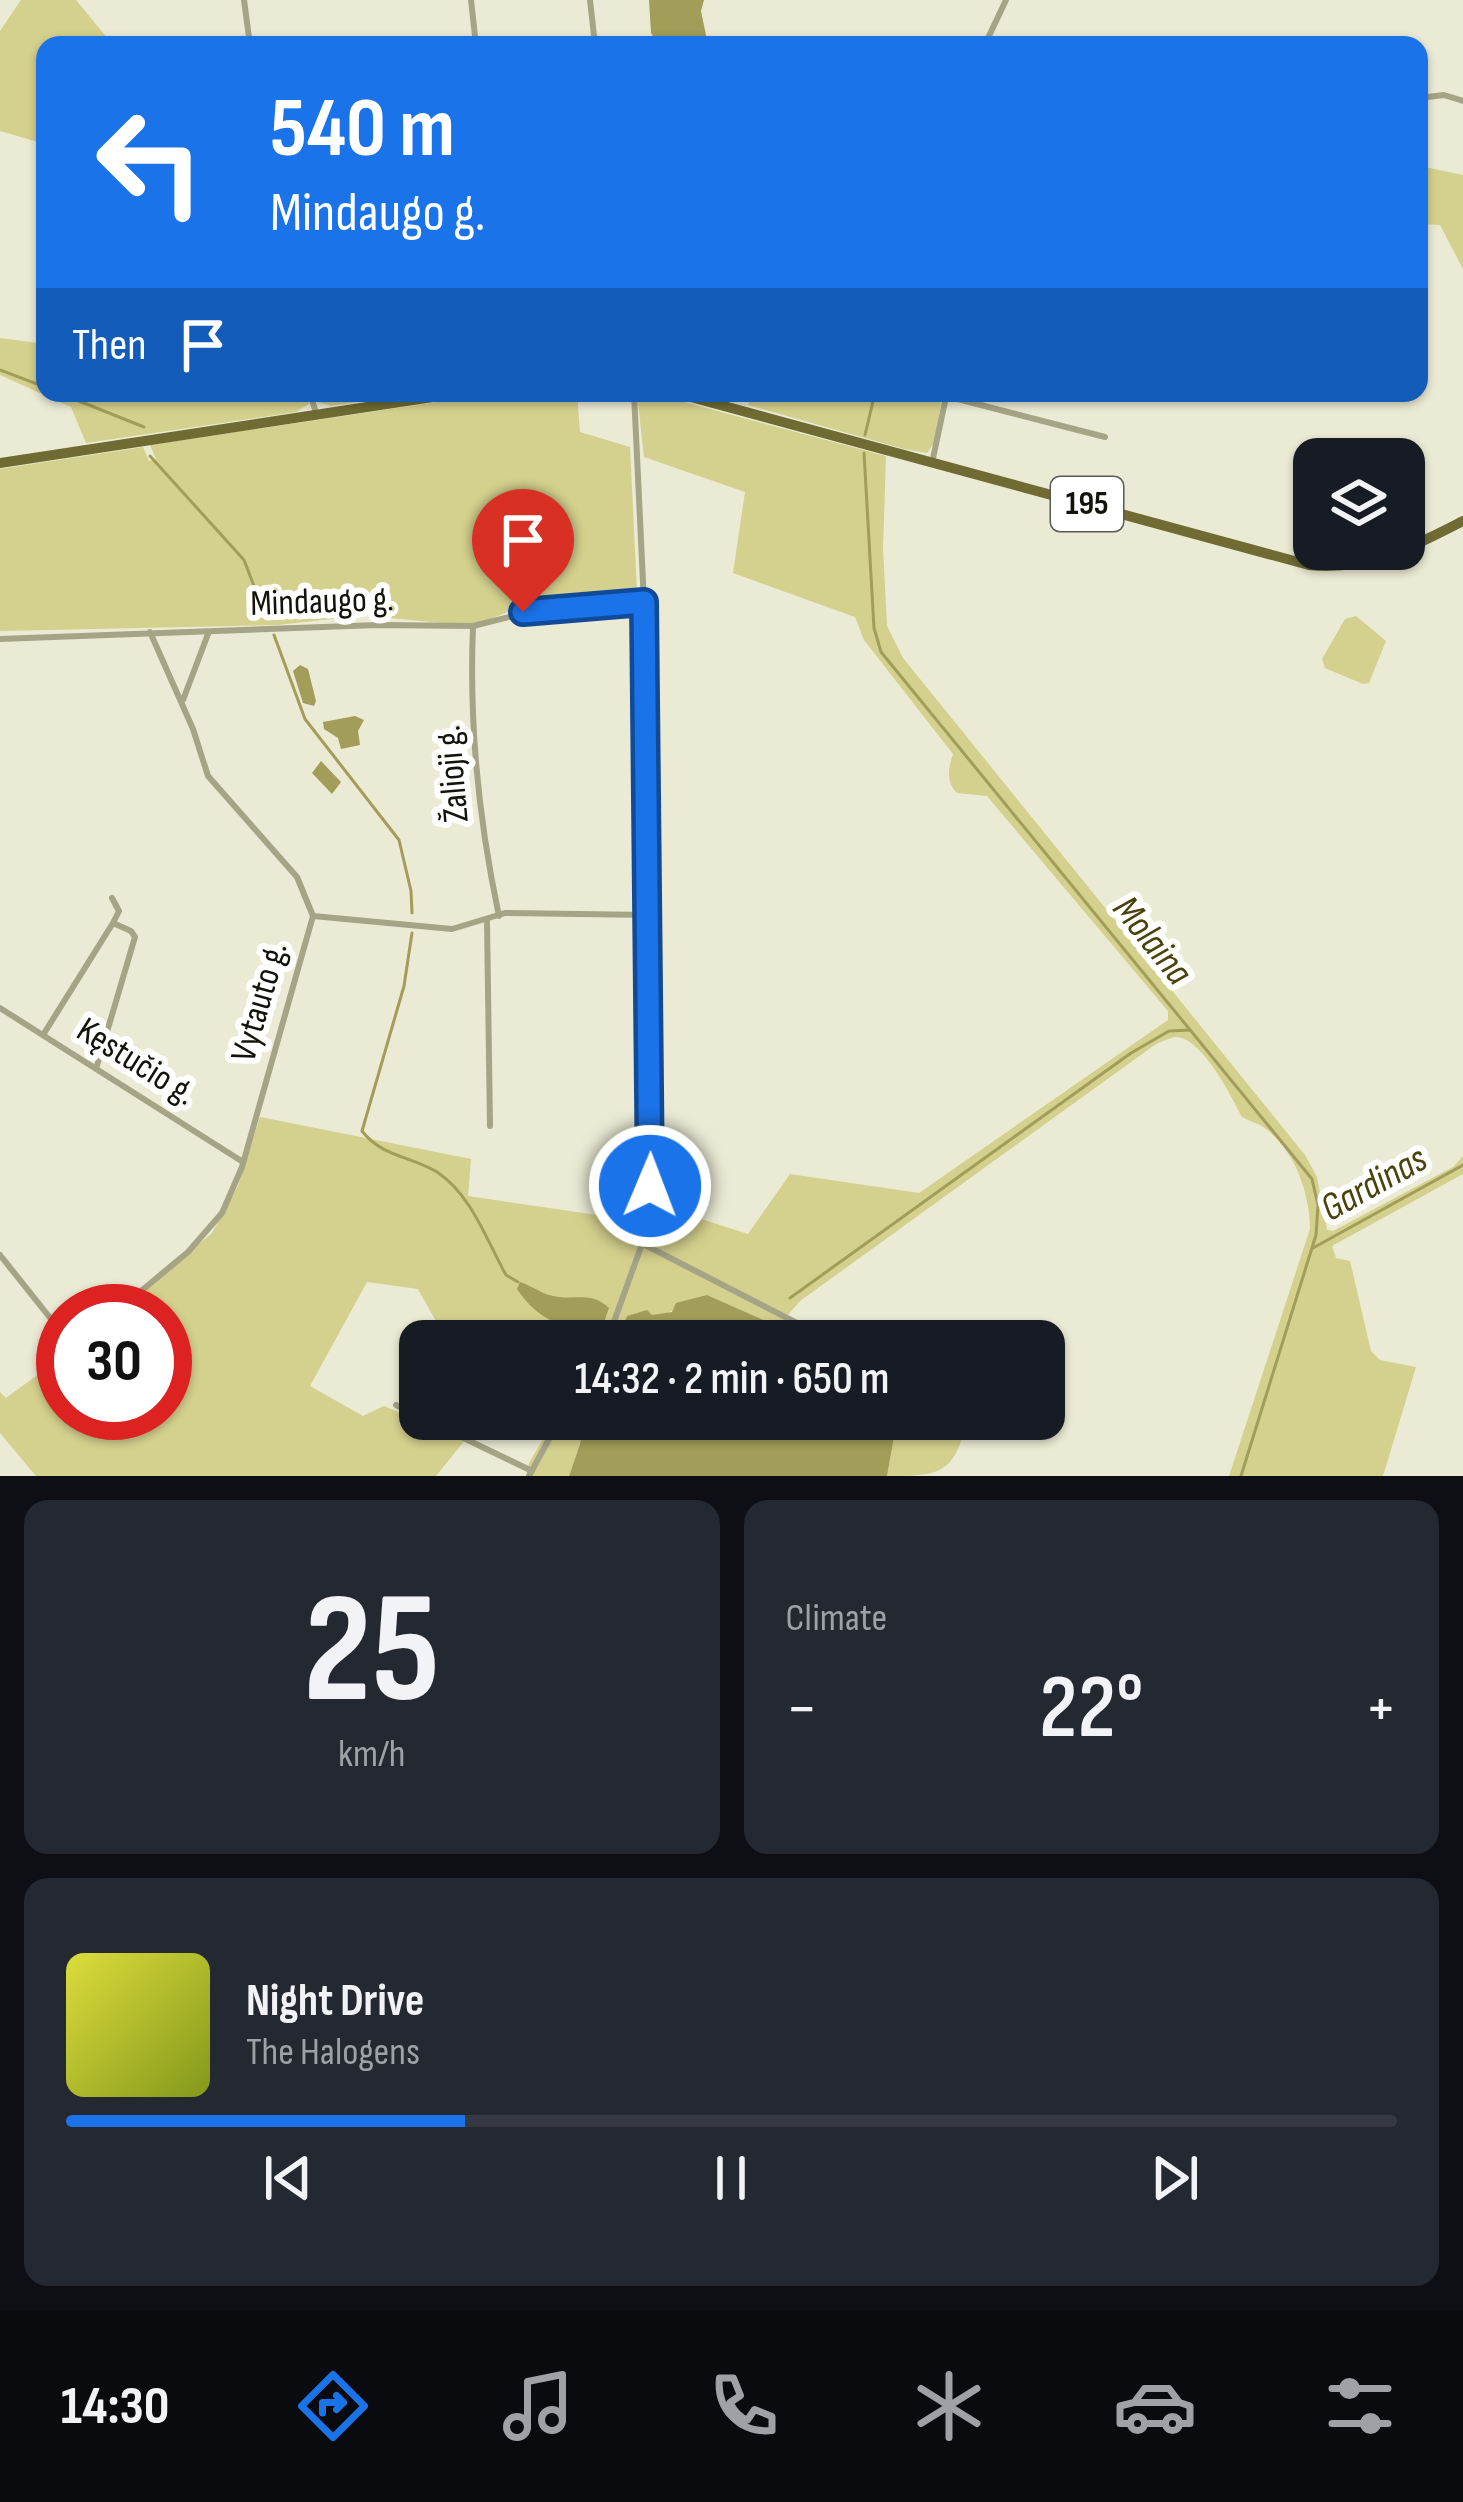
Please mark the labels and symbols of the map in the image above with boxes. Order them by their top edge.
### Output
road number: 195 [1051,477,1123,531]
pin [472,489,574,612]
street label: Mindaugo g. [250,578,394,626]
street label: Žalioji g. [427,724,479,824]
water label: Molaina [1102,887,1202,995]
street label: Vytauto g. [222,937,298,1067]
street label: Kęstučio g. [69,1009,203,1115]
position arrow [587,1123,713,1249]
water label: Gardinas [1313,1136,1436,1232]
speed limit sign: 30 [36,1284,192,1440]

